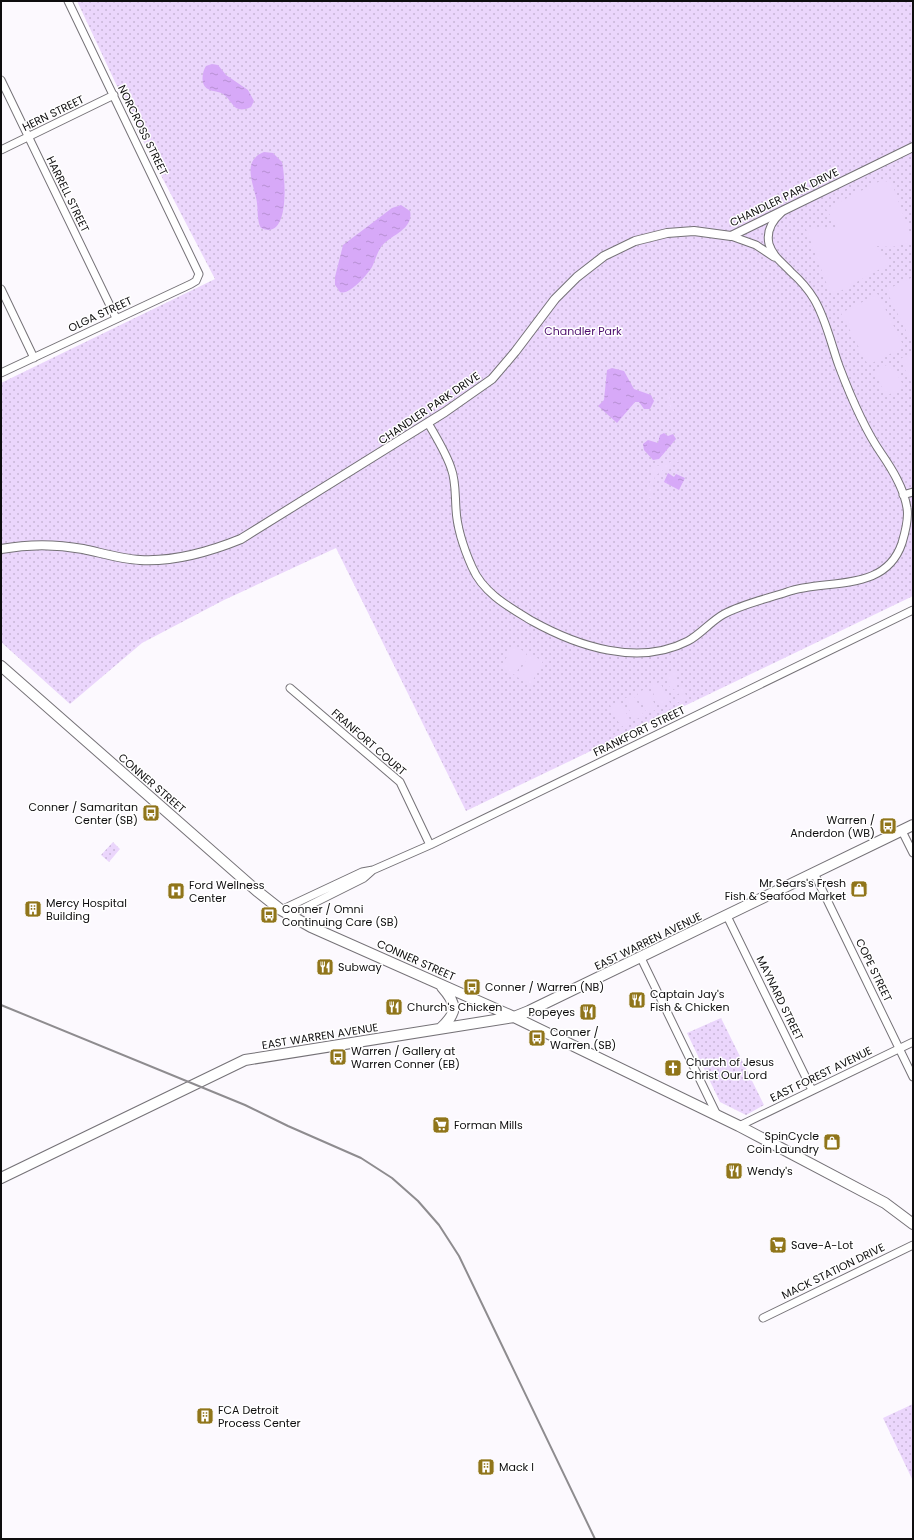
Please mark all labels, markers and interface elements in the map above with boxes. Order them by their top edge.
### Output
street label: NORCROSS STREET [114,82,172,178]
street label: HERN STREET [19,91,87,135]
street label: HARRELL STREET [43,153,93,235]
street label: CHANDLER PARK DRIVE [727,164,841,230]
street label: OLGA STREET [66,292,135,336]
park label: Chandler Park [544,323,622,339]
street label: CHANDLER PARK DRIVE [375,368,483,448]
street label: FRANKFORT STREET [591,702,688,760]
street label: FRANFORT COURT [328,705,410,779]
street label: CONNER STREET [115,749,189,817]
place label: Conner / Samaritan Center (SB) [28,799,138,828]
bus stop icon: Conner / Samaritan Center (SB) [141,803,161,823]
place label: Warren / Anderdon (WB) [790,812,875,841]
bus stop icon: Warren / Anderdon (WB) [878,816,898,836]
place label: Mr Sears's Fresh Fish & Seafood Market [725,875,846,904]
place label: Ford Wellness Center [189,877,265,906]
shop icon: Mr Sears's Fresh Fish & Seafood Market [849,879,869,899]
hospital icon: Ford Wellness Center [166,881,186,901]
place label: Mercy Hospital Building [46,895,127,924]
building icon: Mercy Hospital Building [23,899,43,919]
place label: Conner / Omni Continuing Care (SB) [282,901,398,930]
bus stop icon: Conner / Omni Continuing Care (SB) [259,905,279,925]
street label: EAST WARREN AVENUE [592,908,704,974]
street label: CONNER STREET [374,936,458,984]
street label: COPE STREET [852,936,896,1004]
street label: MAYNARD STREET [753,953,807,1043]
restaurant icon: Subway [315,957,335,977]
place label: Subway [338,959,382,975]
bus stop icon: Conner / Warren (NB) [462,977,482,997]
place label: Conner / Warren (NB) [485,979,604,995]
place label: Captain Jay's Fish & Chicken [650,986,729,1015]
restaurant icon: Captain Jay's Fish & Chicken [627,990,647,1010]
restaurant icon: Church's Chicken [384,997,404,1017]
place label: Church's Chicken [407,999,502,1015]
restaurant icon: Popeyes [578,1002,598,1022]
place label: Popeyes [529,1004,575,1020]
street label: EAST WARREN AVENUE [261,1019,379,1053]
place label: Conner / Warren (SB) [550,1024,616,1053]
bus stop icon: Conner / Warren (SB) [527,1028,547,1048]
street label: EAST FOREST AVENUE [767,1042,875,1106]
place label: Warren / Gallery at Warren Conner (EB) [351,1043,460,1072]
bus stop icon: Warren / Gallery at Warren Conner (EB) [328,1047,348,1067]
place label: Church of Jesus Christ Our Lord [686,1054,774,1083]
church icon: Church of Jesus Christ Our Lord [663,1058,683,1078]
supermarket icon: Forman Mills [431,1115,451,1135]
place label: Forman Mills [454,1117,523,1133]
place label: SpinCycle Coin Laundry [747,1128,820,1157]
shop icon: SpinCycle Coin Laundry [822,1132,842,1152]
restaurant icon: Wendy's [724,1161,744,1181]
place label: Wendy's [747,1163,793,1179]
supermarket icon: Save-A-Lot [768,1235,788,1255]
place label: Save-A-Lot [791,1237,853,1253]
street label: MACK STATION DRIVE [779,1239,887,1303]
place label: FCA Detroit Process Center [218,1402,301,1431]
building icon: FCA Detroit Process Center [195,1406,215,1426]
building icon: Mack I [476,1457,496,1477]
place label: Mack I [499,1459,534,1475]

